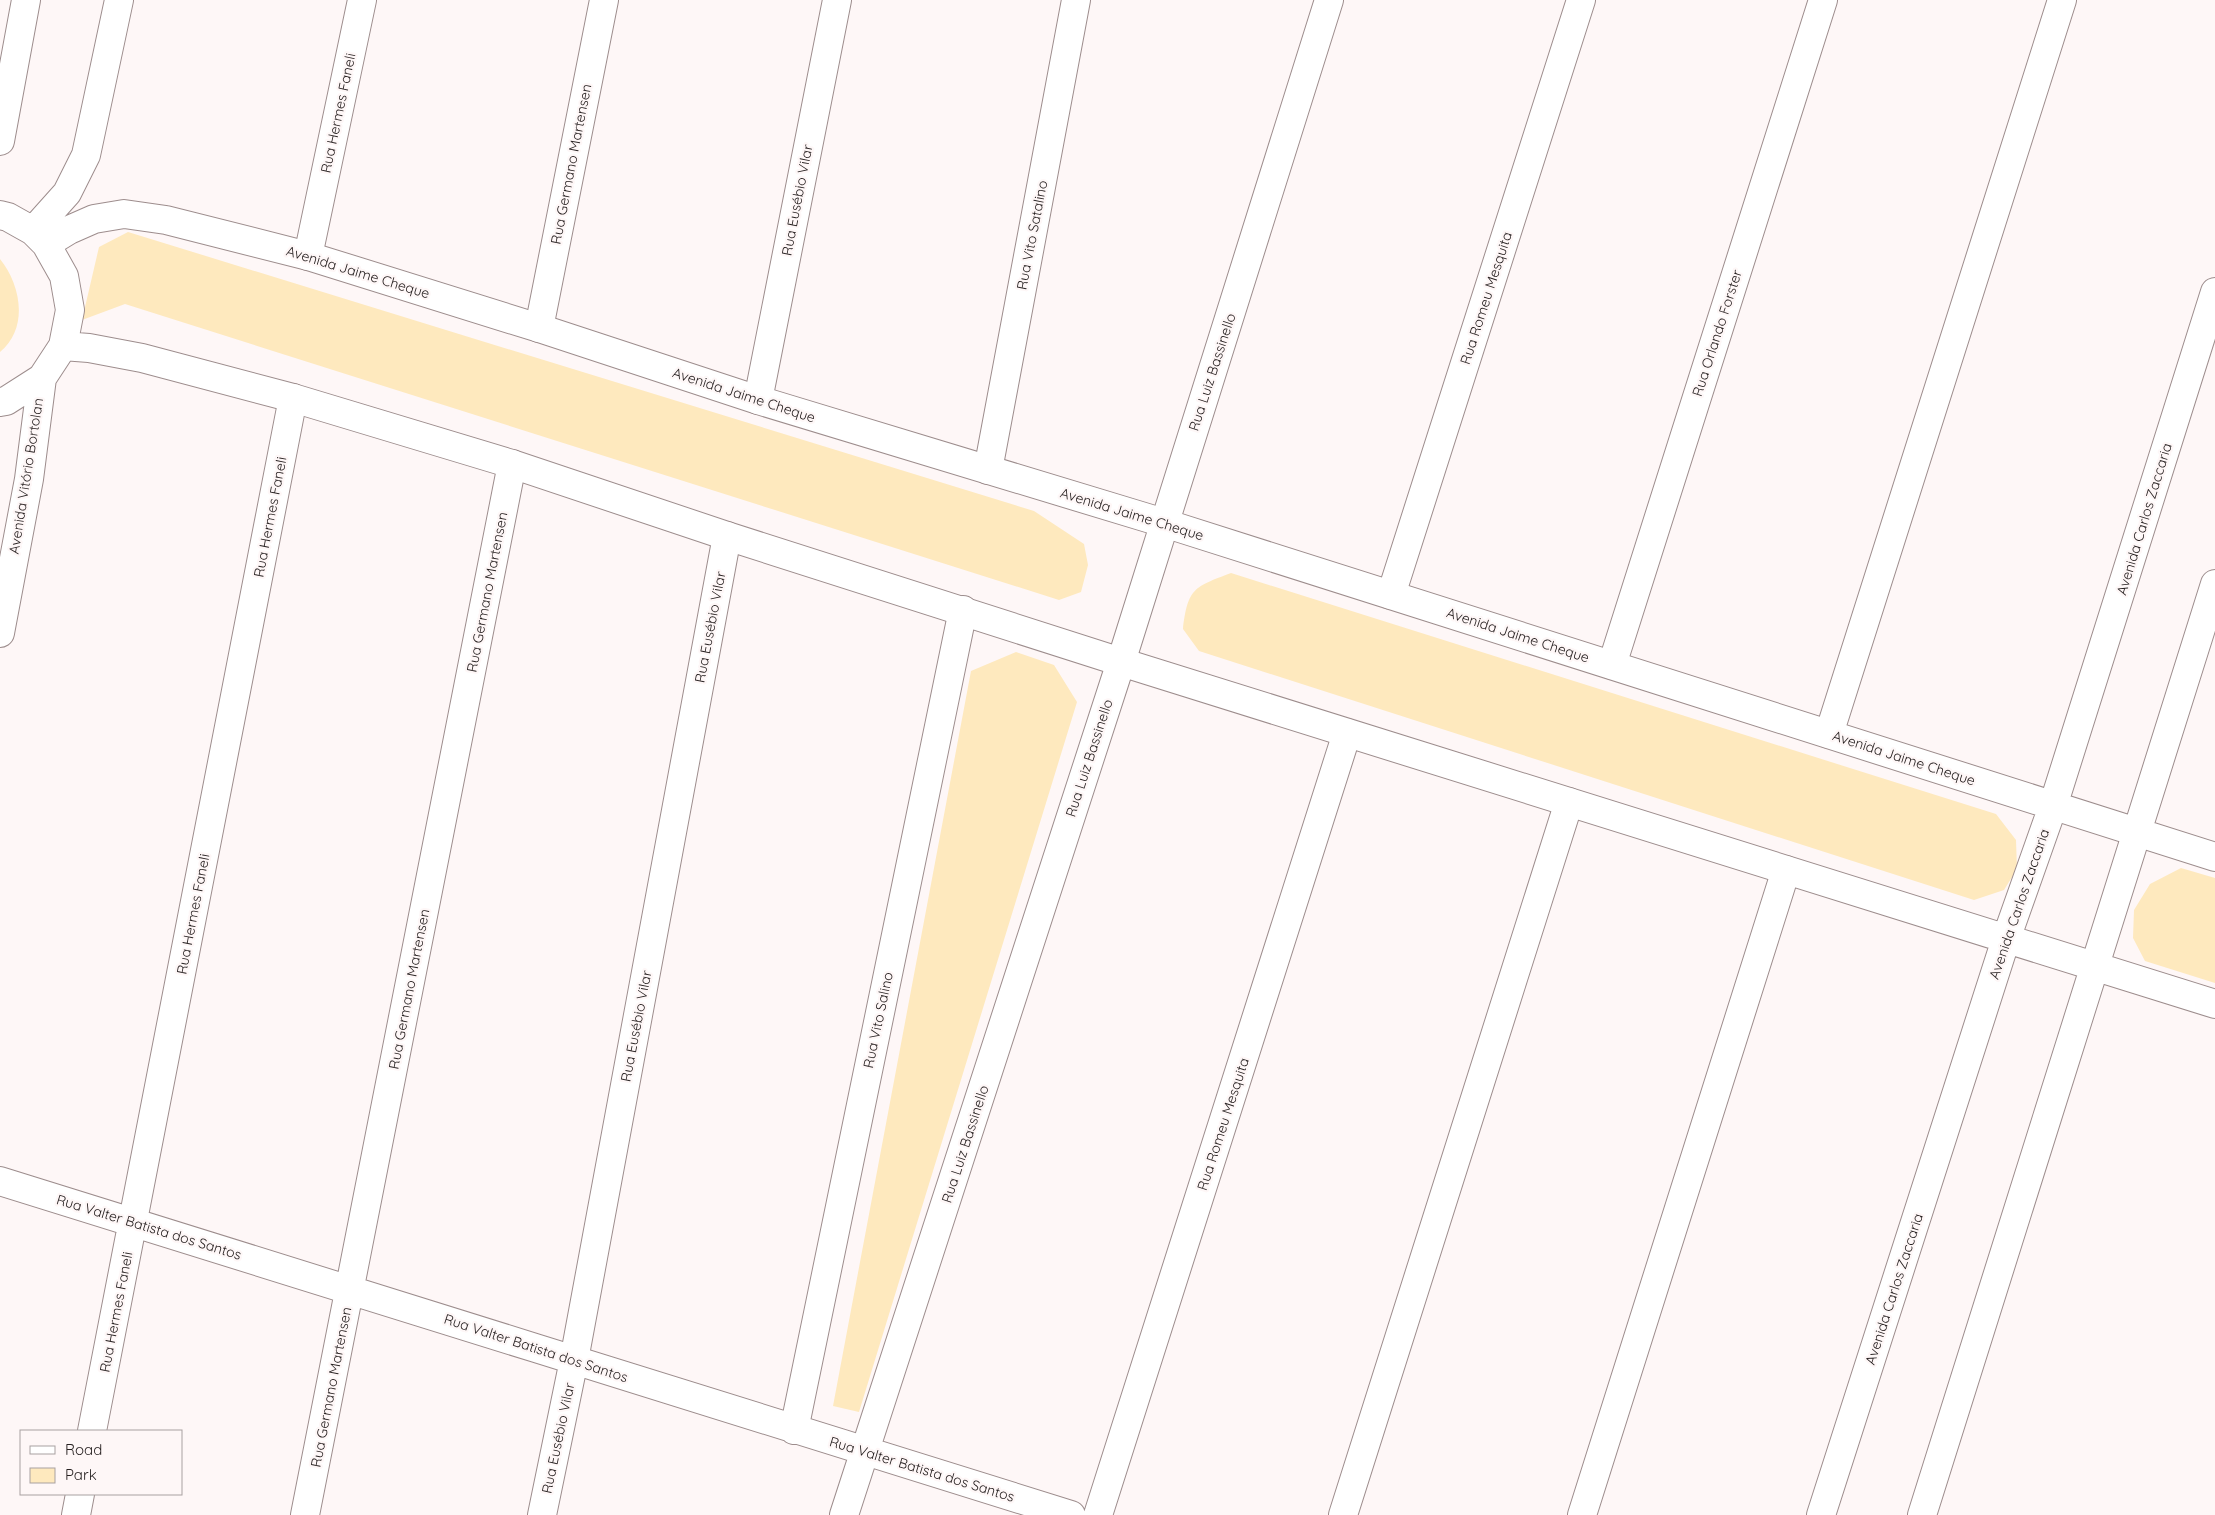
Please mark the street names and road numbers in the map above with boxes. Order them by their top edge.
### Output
street label: Rua Hermes Faneli [316,51,360,175]
street label: Rua Germano Martensen [547,82,595,246]
street label: Rua Eusébio Vilar [777,142,817,257]
street label: Rua Vito Satalino [1013,179,1051,291]
street label: Rua Romeu Mesquita [1456,229,1516,367]
street label: Avenida Jaime Cheque [284,242,432,302]
street label: Rua Orlando Forster [1688,267,1746,399]
street label: Rua Luiz Bassinello [1184,311,1240,433]
street label: Avenida Jaime Cheque [670,363,818,427]
street label: Avenida Vitório Bortolan [5,397,47,555]
street label: Avenida Carlos Zaccaria [2112,441,2176,597]
street label: Rua Hermes Faneli [249,455,291,579]
street label: Avenida Jaime Cheque [1058,484,1206,544]
street label: Rua Germano Martensen [463,510,511,674]
street label: Rua Eusébio Vilar [690,569,730,684]
street label: Avenida Jaime Cheque [1444,603,1592,667]
street label: Rua Luiz Bassinello [1061,697,1117,819]
street label: Avenida Jaime Cheque [1830,726,1978,790]
street label: Avenida Carlos Zaccaria [1985,826,2053,982]
street label: Rua Hermes Faneli [172,852,214,976]
street label: Rua Germano Martensen [385,907,433,1071]
street label: Rua Eusébio Vilar [616,968,656,1083]
street label: Rua Vito Salino [859,970,897,1070]
street label: Rua Romeu Mesquita [1193,1055,1253,1193]
street label: Rua Luiz Bassinello [937,1083,993,1205]
street label: Rua Valter Batista dos Santos [54,1190,244,1264]
street label: Avenida Carlos Zaccaria [1861,1211,1927,1367]
street label: Rua Hermes Faneli [95,1250,137,1374]
street label: Rua Germano Martensen [307,1305,355,1469]
street label: Rua Valter Batista dos Santos [442,1310,630,1386]
street label: Rua Eusébio Vilar [537,1380,579,1495]
street label: Rua Valter Batista dos Santos [827,1432,1017,1506]

